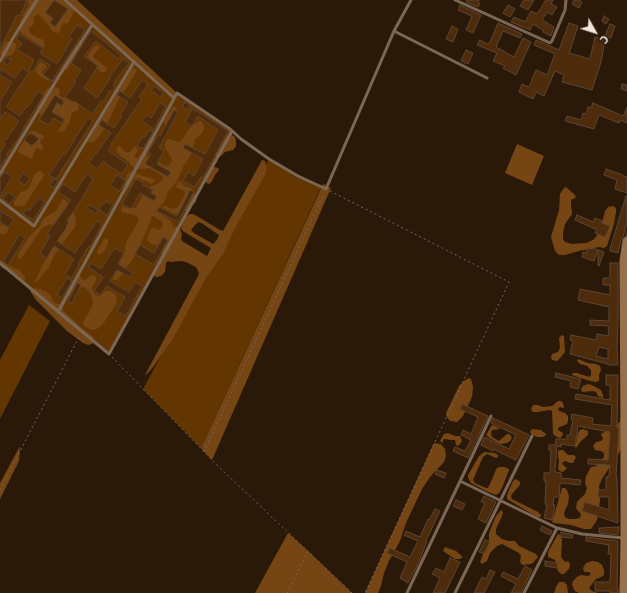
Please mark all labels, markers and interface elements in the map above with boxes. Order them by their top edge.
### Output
north arrow [575,12,615,52]
text: С [597,32,613,47]

